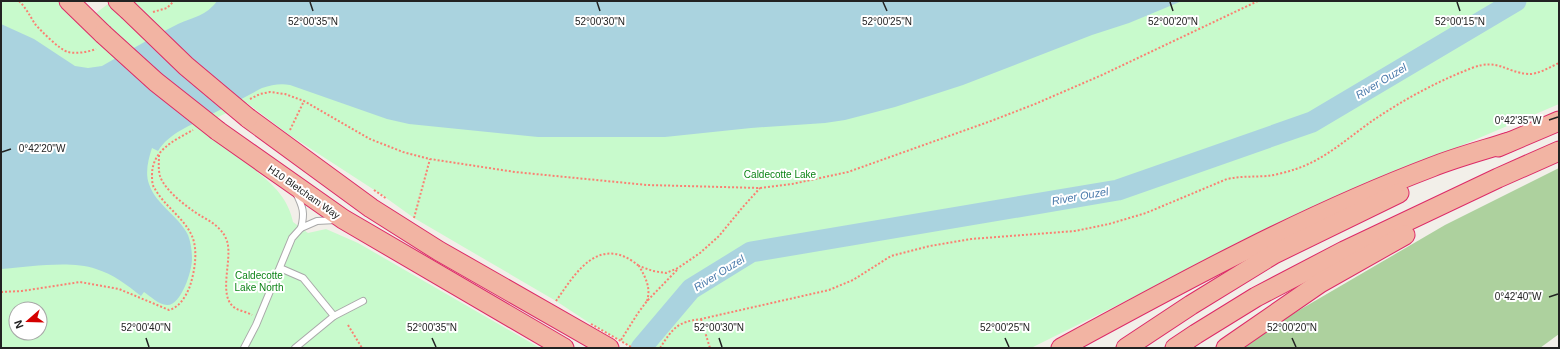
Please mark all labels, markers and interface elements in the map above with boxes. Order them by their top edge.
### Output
text: 52°00'35"N [288,16,338,27]
text: 52°00'30"N [575,16,625,27]
text: 52°00'25"N [862,16,912,27]
text: 52°00'20"N [1148,16,1198,27]
text: 52°00'15"N [1435,16,1485,27]
water label: River Ouzel [1353,61,1409,101]
text: 0°42'35"W [1495,115,1542,126]
text: 0°42'20"W [19,143,66,154]
street label: H10 Bletcham Way [266,163,342,221]
park label: Caldecotte Lake [744,169,817,180]
water label: River Ouzel [1051,185,1110,207]
water label: River Ouzel [691,252,747,293]
park label: Caldecotte Lake North [235,270,283,293]
text: 0°42'40"W [1495,291,1542,302]
north arrow [8,301,48,341]
text: N [12,319,26,330]
text: 52°00'40"N [121,322,171,333]
text: 52°00'35"N [407,322,457,333]
text: 52°00'30"N [694,322,744,333]
text: 52°00'25"N [980,322,1030,333]
text: 52°00'20"N [1267,322,1317,333]

